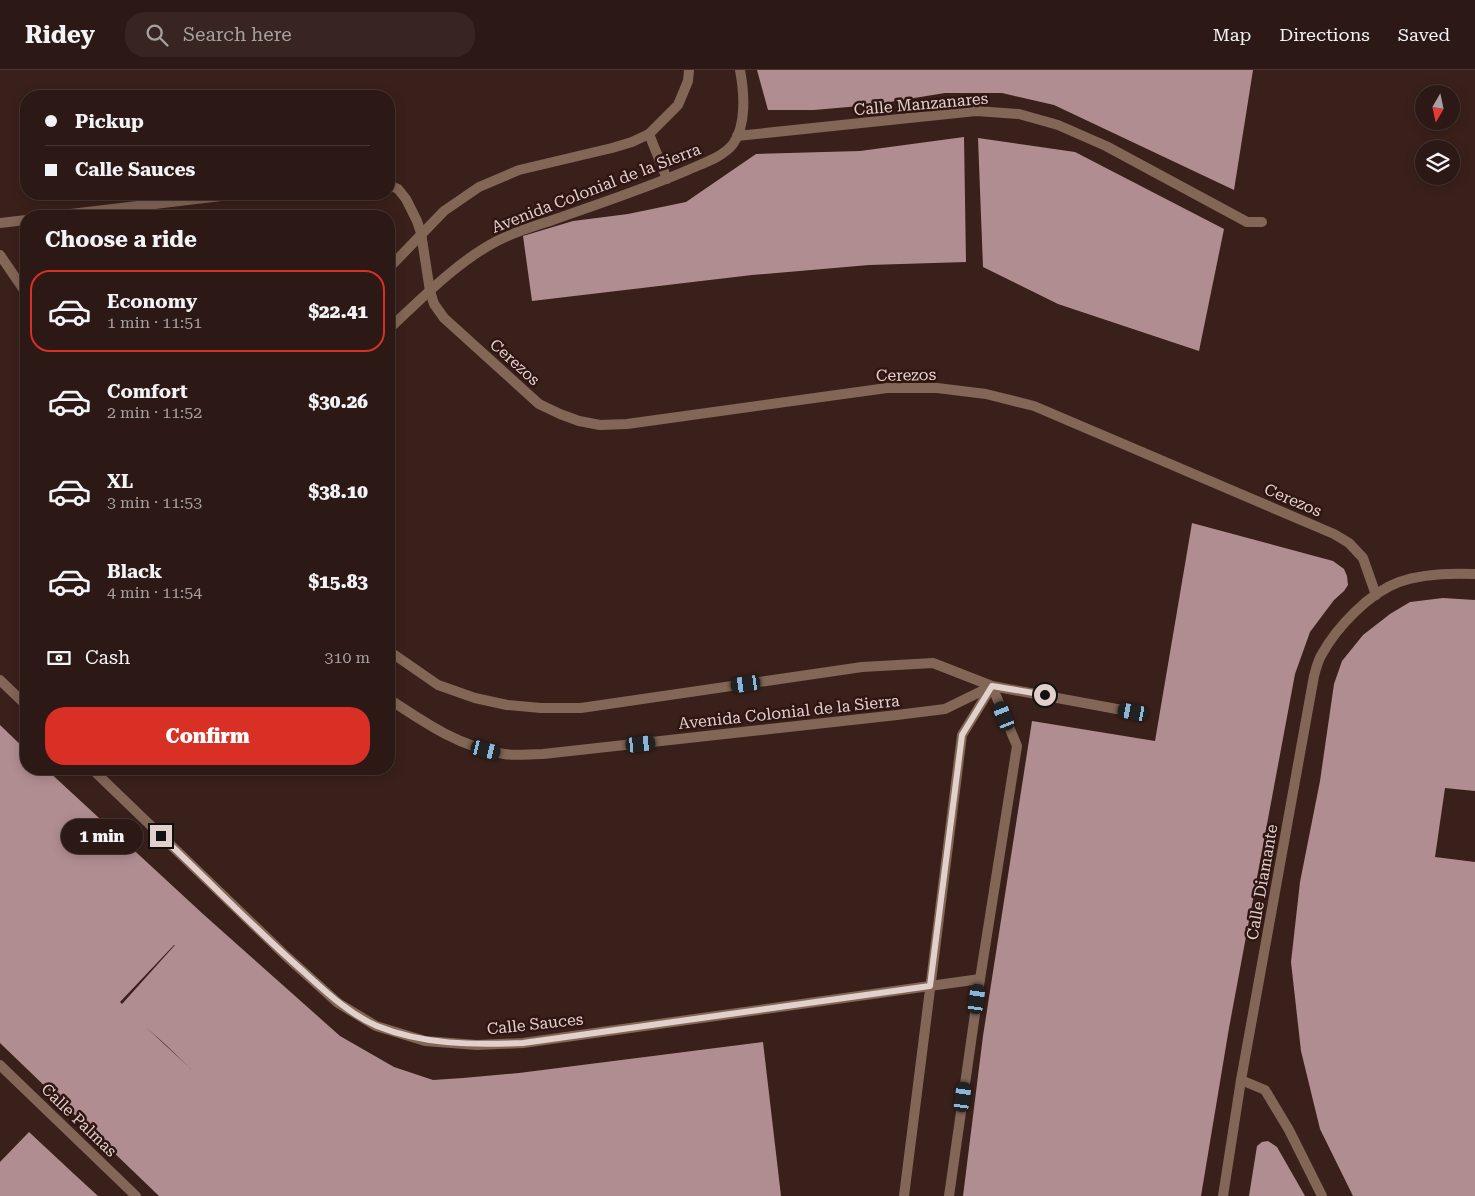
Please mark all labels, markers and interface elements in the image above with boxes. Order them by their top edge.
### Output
search box [125,12,475,57]
text: Ridey [25,21,95,49]
icon: search [143,21,171,49]
text: Search here [183,23,292,46]
text: Map [1213,24,1251,45]
text: Directions [1279,24,1370,45]
text: Saved [1398,24,1450,45]
north arrow [1415,85,1460,130]
map controls [1415,85,1460,185]
street label: Calle Manzanares [853,89,989,119]
text: Pickup [75,110,144,133]
street label: Avenida Colonial de la Sierra [489,139,703,237]
button: layers [1415,140,1460,185]
text: Calle Sauces [75,158,195,181]
text: Choose a ride [45,227,197,252]
icon: car [47,289,92,334]
text: Economy [107,290,197,313]
text: $22.41 [308,300,368,323]
text: 1 min · 11:51 [107,313,202,332]
street label: Cerezos [486,335,544,390]
street label: Cerezos [876,365,937,385]
icon: car [47,379,92,424]
text: Comfort [107,380,188,403]
text: $30.26 [308,390,368,413]
text: 2 min · 11:52 [107,403,202,422]
icon: car [47,469,92,514]
text: XL [107,470,133,493]
street label: Cerezos [1261,479,1325,521]
text: $38.10 [308,480,368,503]
text: 3 min · 11:53 [107,493,202,512]
icon: car [47,559,92,604]
text: Black [107,560,162,583]
text: $15.83 [308,570,368,593]
text: 4 min · 11:54 [107,583,202,602]
icon: cash [45,644,73,672]
text: Cash [85,646,130,669]
text: 310 m [324,648,370,667]
car [730,674,761,694]
route start [1034,684,1056,706]
street label: Avenida Colonial de la Sierra [677,691,901,733]
car [991,699,1016,733]
car [1116,702,1149,722]
button: Confirm [45,707,370,765]
car [625,735,656,753]
car [469,739,502,761]
callout: 1 min [61,818,144,854]
street label: Calle Diamante [1242,822,1282,941]
route end [150,825,172,847]
text: 1 min [80,827,124,846]
car [967,983,986,1015]
street label: Calle Sauces [486,1009,585,1039]
street label: Calle Palmas [37,1079,121,1161]
car [953,1081,972,1113]

